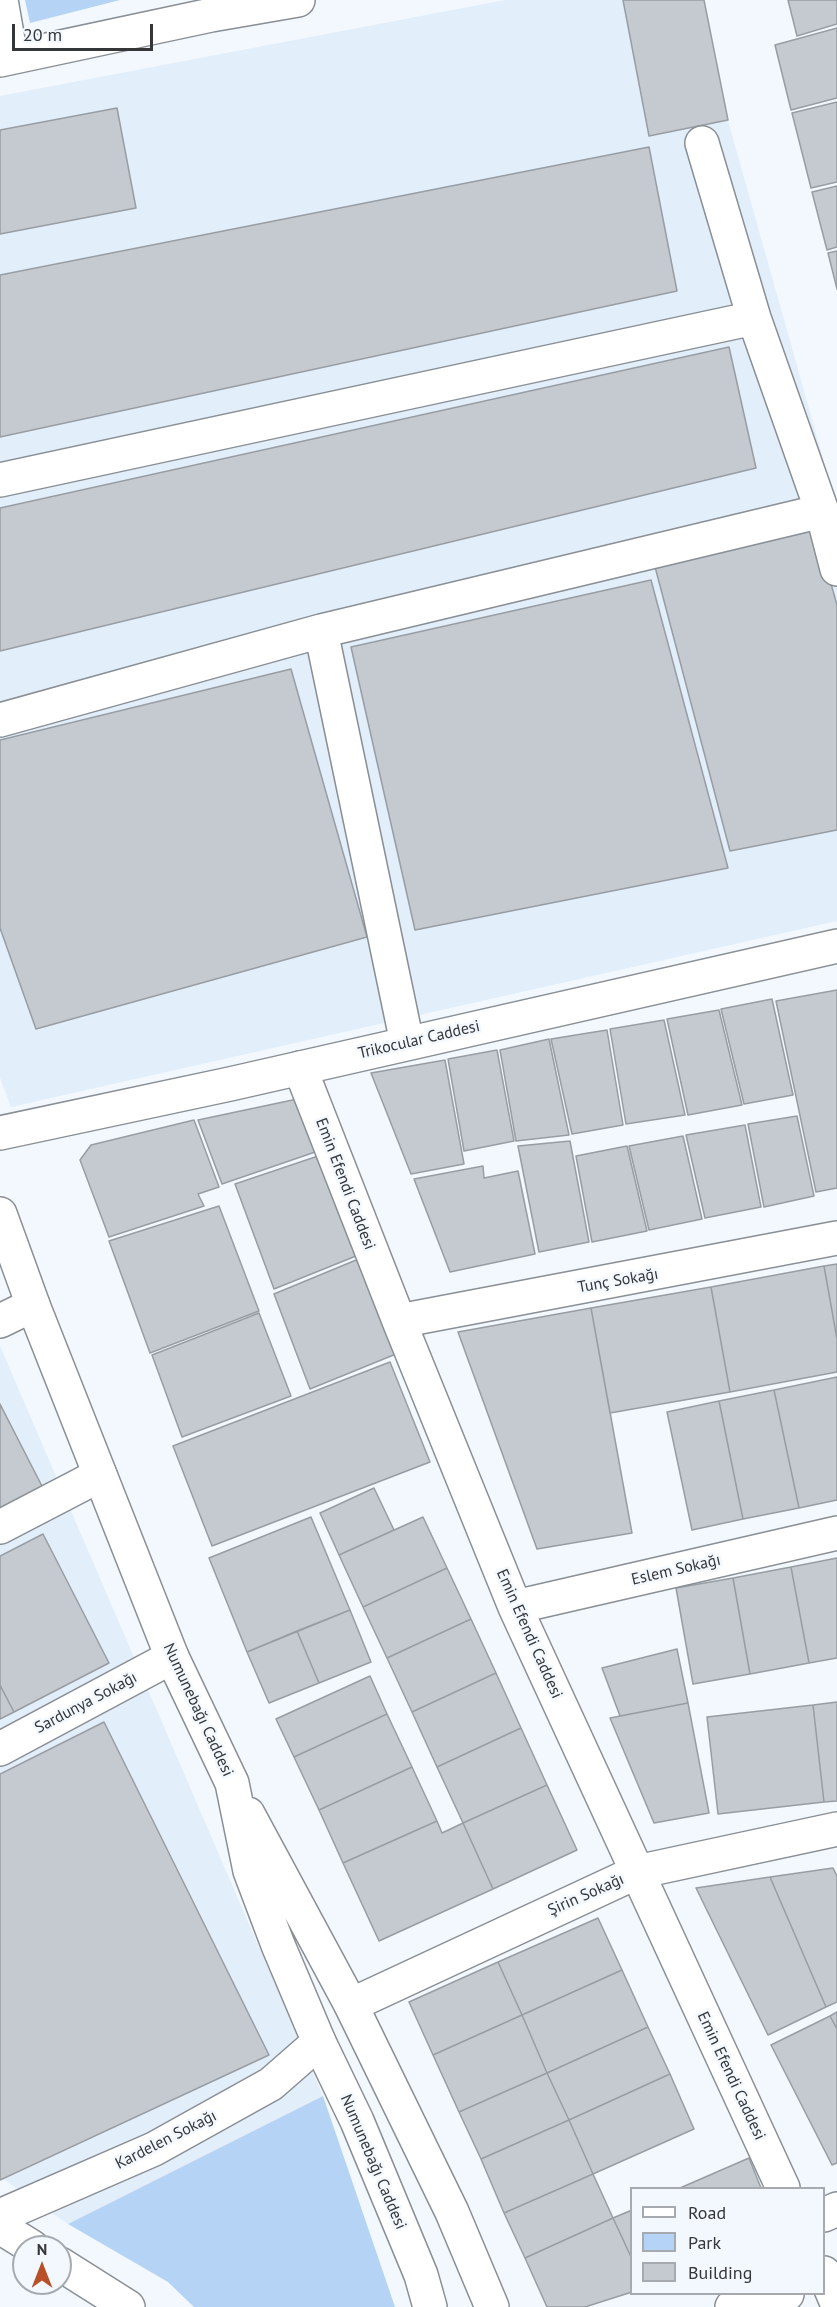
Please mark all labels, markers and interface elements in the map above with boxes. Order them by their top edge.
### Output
scale bar [15,12,156,50]
text: 20 m [23,23,62,46]
street label: Trikocular Caddesi [356,1017,482,1063]
street label: Emin Efendi Caddesi [311,1115,379,1253]
street label: Tunç Sokağı [576,1264,660,1298]
street label: Eslem Sokağı [630,1550,722,1590]
street label: Emin Efendi Caddesi [492,1566,566,1702]
street label: Numunebağı Caddesi [159,1640,237,1780]
street label: Sardunya Sokağı [32,1668,140,1738]
street label: Şirin Sokağı [545,1870,627,1920]
street label: Emin Efendi Caddesi [693,2009,769,2143]
street label: Numunebağı Caddesi [336,2092,410,2232]
street label: Kardelen Sokağı [112,2106,220,2174]
legend [630,2187,825,2295]
text: Road [688,2201,726,2224]
text: Park [688,2231,721,2254]
north arrow [12,2235,72,2295]
text: N [37,2239,47,2259]
text: Building [688,2261,752,2284]

